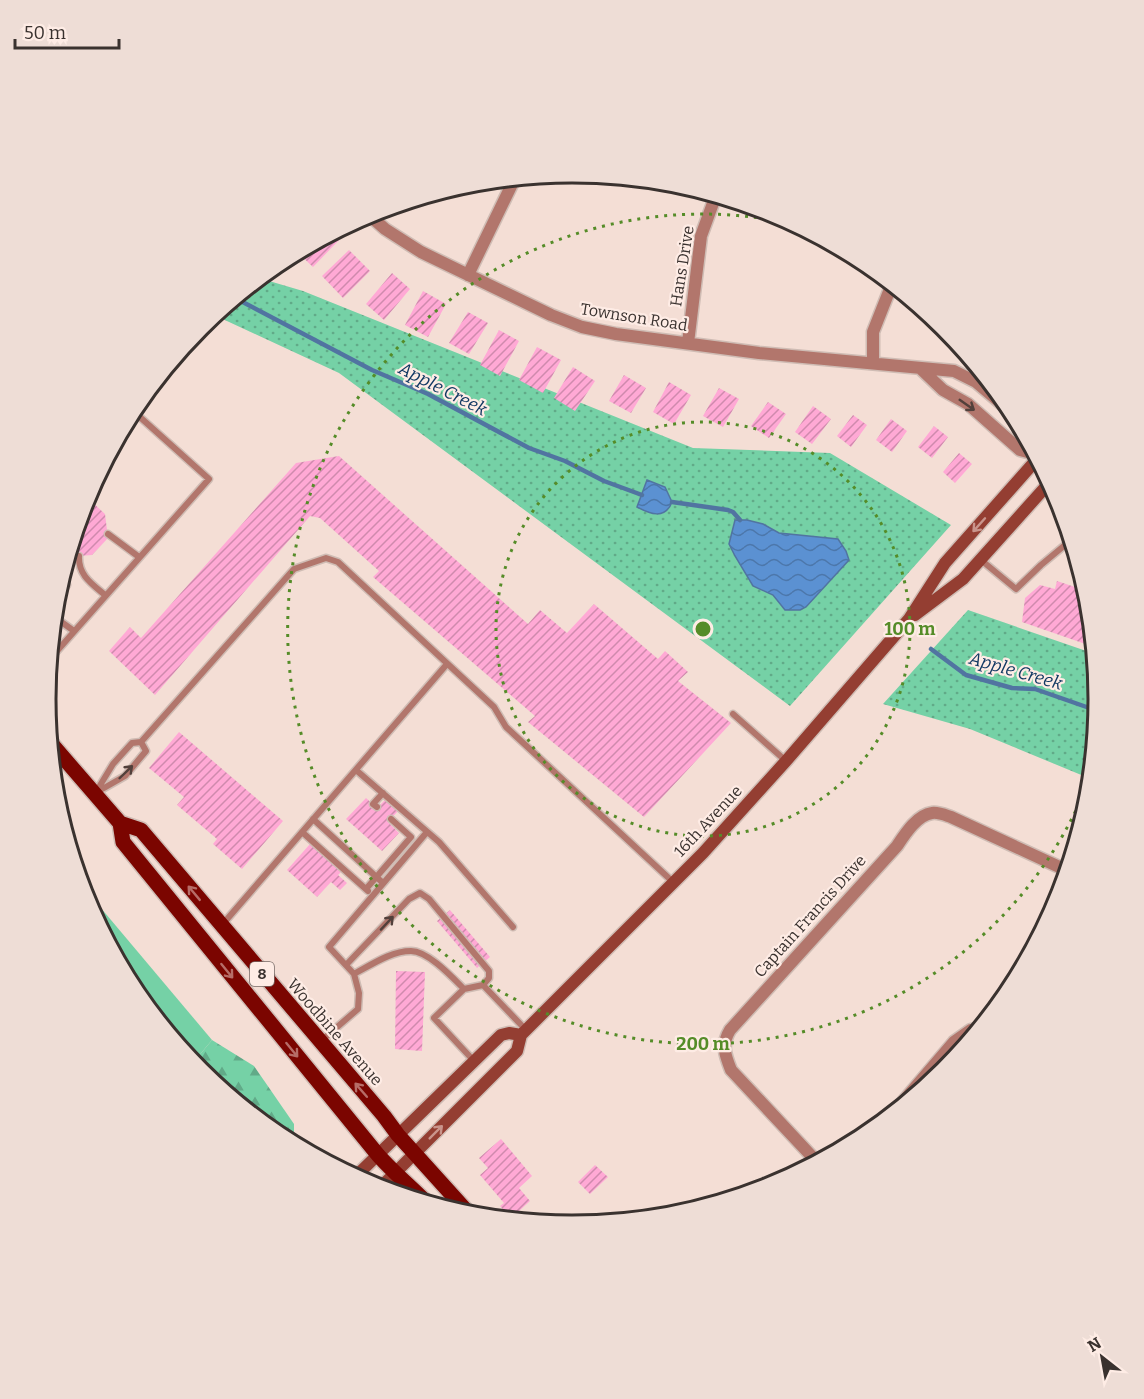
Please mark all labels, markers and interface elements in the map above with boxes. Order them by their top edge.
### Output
scale bar [15,12,118,50]
text: 50 m [24,22,66,44]
street label: Hans Drive [666,224,698,308]
street label: Townson Road [579,299,689,335]
water label: Apple Creek [394,357,491,421]
one-way arrow [959,399,975,411]
one-way arrow [972,517,986,532]
text: 100 m [884,618,936,640]
centre of rings [693,619,713,639]
water label: Apple Creek [966,647,1065,695]
one-way arrow [119,765,134,780]
street label: 16th Avenue [670,781,746,861]
street label: Captain Francis Drive [750,851,870,981]
one-way arrow [187,886,200,902]
one-way arrow [379,916,393,931]
road number: 8 [250,962,274,986]
one-way arrow [221,963,234,979]
street label: Woodbine Avenue [283,975,387,1089]
text: 200 m [676,1033,730,1055]
one-way arrow [285,1042,298,1058]
one-way arrow [354,1083,368,1098]
one-way arrow [428,1125,443,1140]
north arrow [1072,1327,1132,1387]
text: N [1084,1333,1105,1356]

